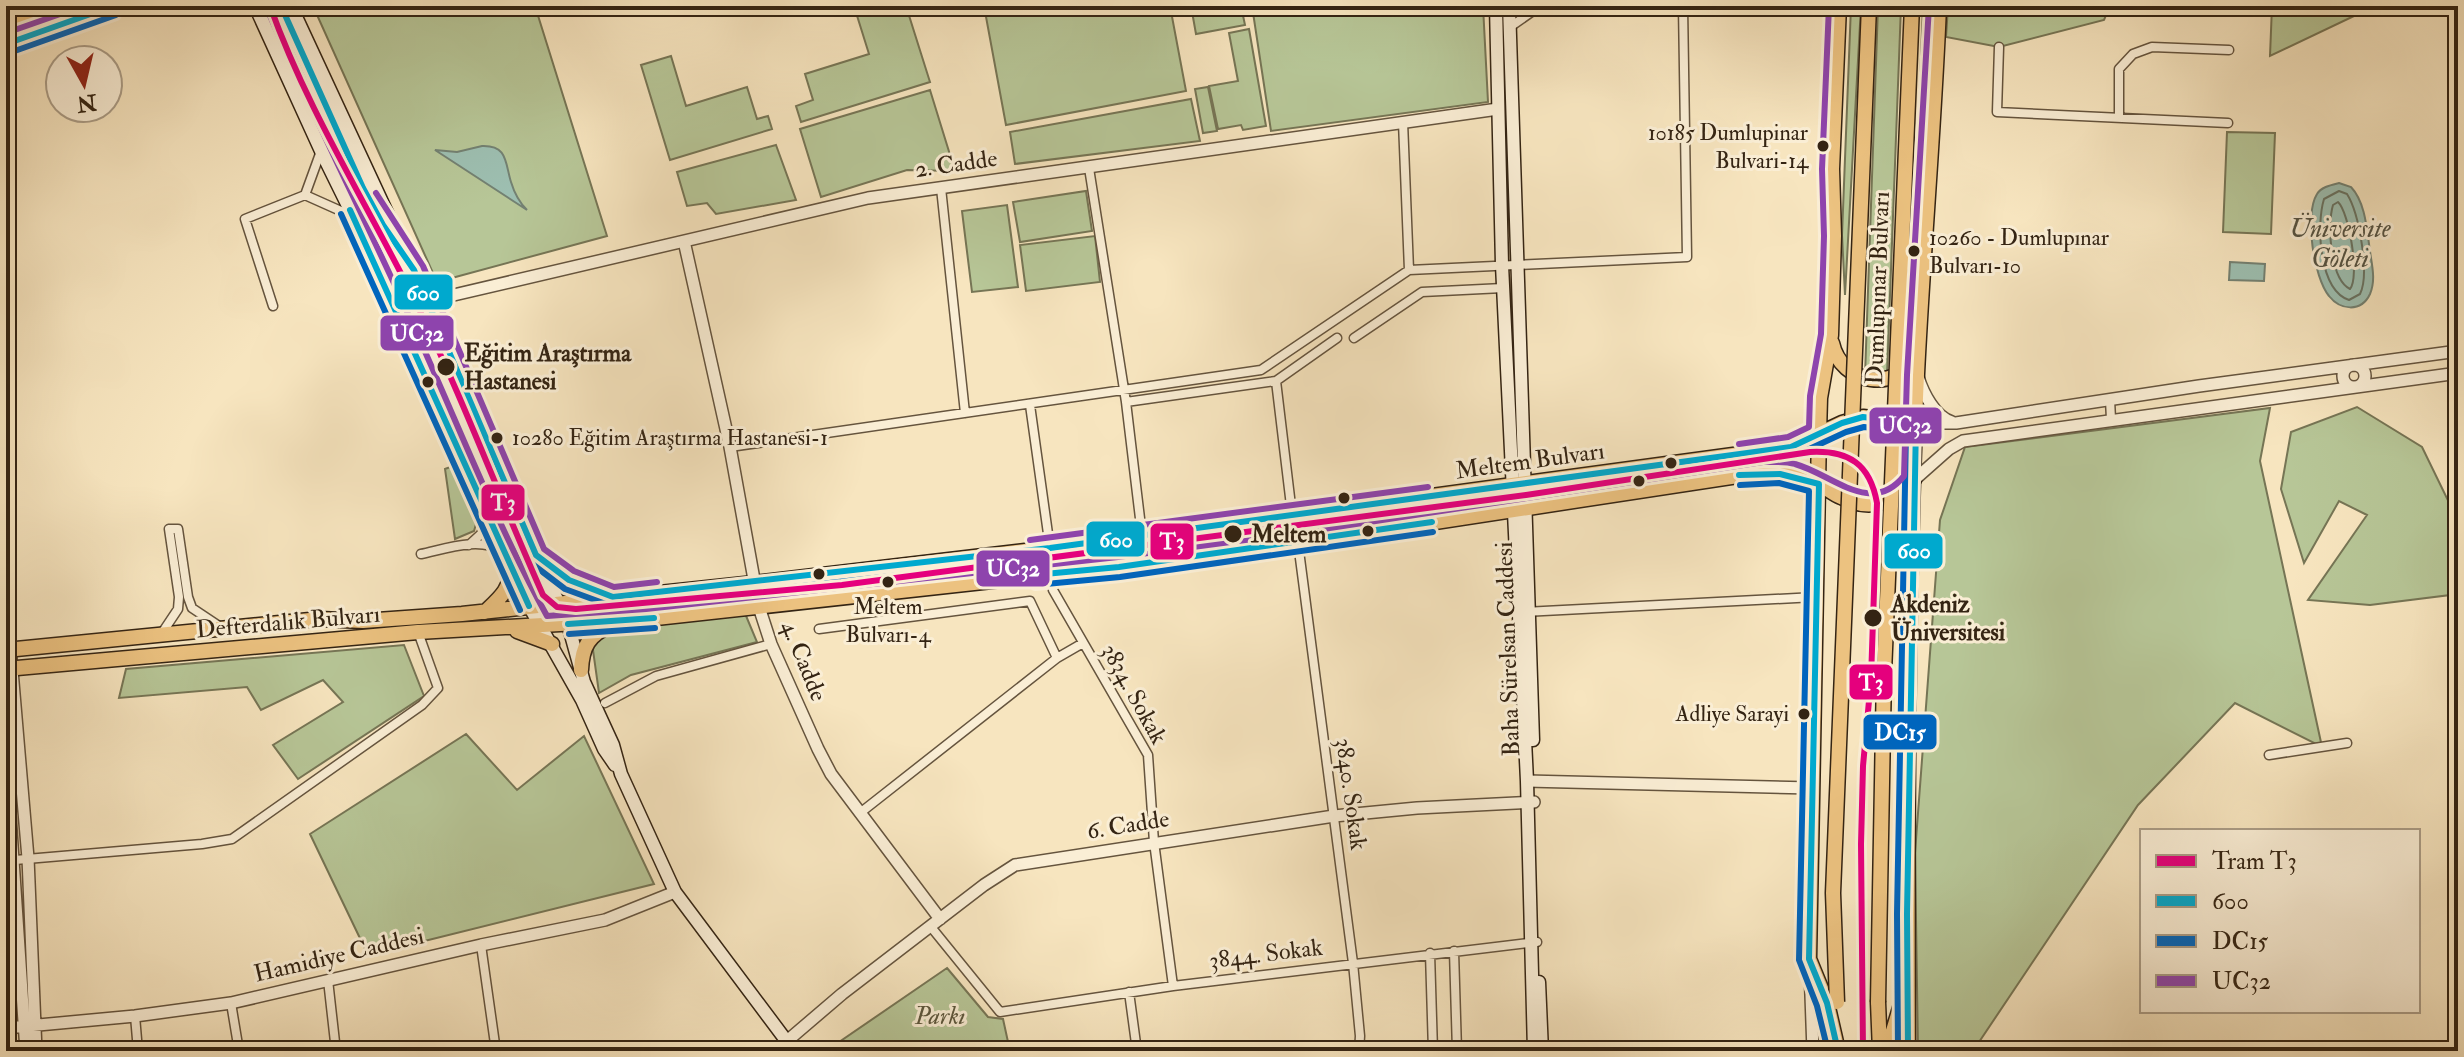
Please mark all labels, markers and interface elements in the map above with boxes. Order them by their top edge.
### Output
north arrow [44,44,124,124]
text: N [75,87,99,118]
place label: 10185 Dumlupinar Bulvari-14 [1648,119,1809,175]
marker: 10185 Dumlupinar Bulvari-14 [1815,138,1831,154]
street label: 2. Cadde [913,143,999,185]
street label: Dumlupınar Bulvarı [1859,191,1897,385]
water label: Üniversite Göleti [2289,212,2391,275]
place label: 10260 - Dumlupınar Bulvarı-10 [1929,224,2110,280]
marker: 10260 - Dumlupınar Bulvarı-10 [1906,243,1922,259]
line badge: 600 [393,273,454,311]
text: 600 [406,279,440,307]
line badge: UC32 [379,314,455,352]
text: UC32 [390,320,444,348]
place label: Eğitim Araştırma Hastanesi [464,338,632,397]
marker: Eğitim Araştırma Hastanesi [435,356,457,378]
unlabelled marker [420,374,436,390]
line badge: UC32 [1868,406,1943,445]
text: UC32 [1878,412,1932,440]
place label: 10280 Eğitim Araştırma Hastanesi-1 [512,424,828,452]
marker: 10280 Eğitim Araştırma Hastanesi-1 [489,430,505,446]
street label: Meltem Bulvarı [1454,435,1606,487]
unlabelled marker [1663,455,1679,471]
unlabelled marker [1631,473,1647,489]
line badge: T3 [480,483,526,522]
text: T3 [490,489,515,517]
unlabelled marker [1336,490,1352,506]
place label: Meltem [1250,519,1327,550]
line badge: 600 [1085,520,1146,558]
line badge: T3 [1149,522,1195,561]
marker: Meltem [1222,523,1244,545]
unlabelled marker [1360,523,1376,539]
text: 600 [1099,526,1133,554]
text: T3 [1159,528,1184,556]
line badge: 600 [1883,532,1944,570]
text: 600 [1897,537,1931,565]
street label: Baha Sürelsan Caddesi [1489,541,1527,757]
line badge: UC32 [975,549,1051,588]
text: UC32 [986,555,1040,583]
unlabelled marker [811,566,827,582]
marker: Meltem Bulvarı-4 [880,574,896,590]
place label: Akdeniz Üniversitesi [1890,589,2006,648]
place label: Meltem Bulvarı-4 [845,593,932,649]
street label: Defterdalık Bulvarı [195,599,381,645]
marker: Akdeniz Üniversitesi [1862,607,1884,629]
street label: 4. Cadde [774,616,834,706]
street label: 3834. Sokak [1094,638,1175,750]
line badge: T3 [1848,663,1894,701]
text: T3 [1858,669,1883,697]
place label: Adliye Sarayi [1675,700,1789,728]
marker: Adliye Sarayi [1796,706,1812,722]
line badge: DC15 [1862,713,1938,751]
text: DC15 [1874,719,1926,747]
street label: 3840. Sokak [1328,736,1374,853]
street label: 6. Cadde [1085,803,1171,847]
legend [2140,829,2420,1013]
text: Tram T3 [2212,846,2297,877]
text: 600 [2212,886,2249,917]
street label: Hamidiye Caddesi [251,920,427,990]
text: DC15 [2212,926,2269,957]
street label: 3844. Sokak [1208,932,1325,976]
text: UC32 [2212,966,2271,997]
park label: Parkı [914,1001,965,1032]

